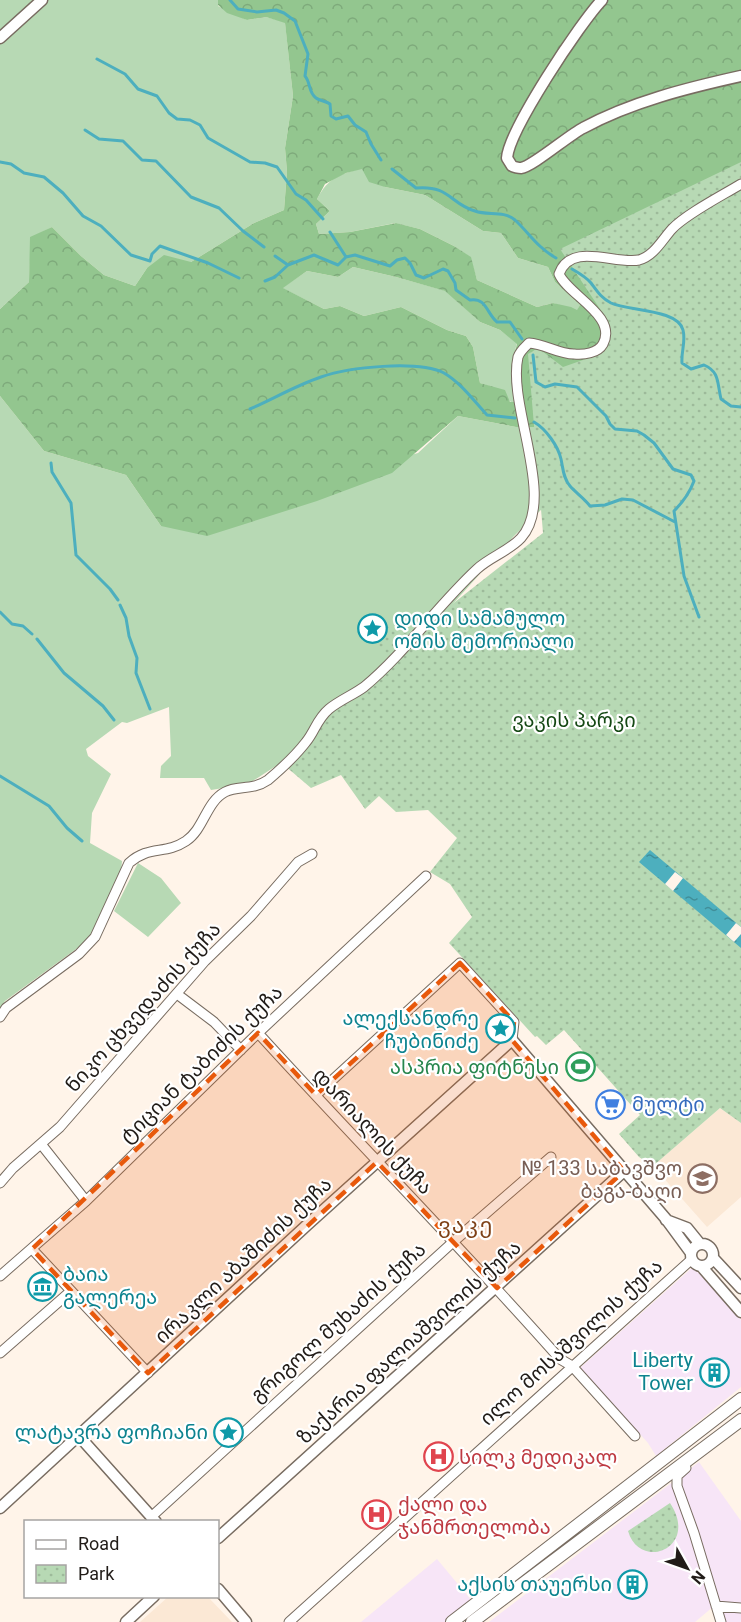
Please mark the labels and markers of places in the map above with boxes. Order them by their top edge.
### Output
place label: დიდი სამამულო ომის მემორიალი [394,606,574,654]
place icon: დიდი სამამულო ომის მემორიალი [357,613,389,645]
place label: ალექსანდრე ჩუბინიძე [343,1006,479,1053]
place icon: ალექსანდრე ჩუბინიძე [484,1013,516,1045]
sports icon: ასპრია ფიტნესი [564,1051,596,1083]
place label: ასპრია ფიტნესი [390,1055,559,1079]
supermarket icon: მულტი [595,1088,627,1120]
place label: მულტი [632,1092,705,1117]
place label: № 133 საბავშვო ბაგა-ბაღი [521,1156,682,1204]
school or university icon: № 133 საბავშვო ბაგა-ბაღი [687,1163,719,1195]
place label: ბაია გალერეა [63,1262,157,1310]
museum icon: ბაია გალერეა [26,1270,58,1302]
place label: Liberty Tower [632,1348,694,1395]
building icon: Liberty Tower [698,1356,730,1388]
place icon: ლატავრა ფოჩიანი [213,1416,245,1448]
place label: ლატავრა ფოჩიანი [15,1420,208,1445]
hospital icon: სილკ მედიკალ [422,1441,454,1473]
place label: სილკ მედიკალ [459,1445,617,1470]
place label: ქალი და ჯანმრთელობა [398,1492,551,1540]
hospital icon: ქალი და ჯანმრთელობა [361,1499,393,1531]
building icon: აქსის თაუერსი [617,1568,649,1600]
place label: აქსის თაუერსი [457,1572,612,1596]

